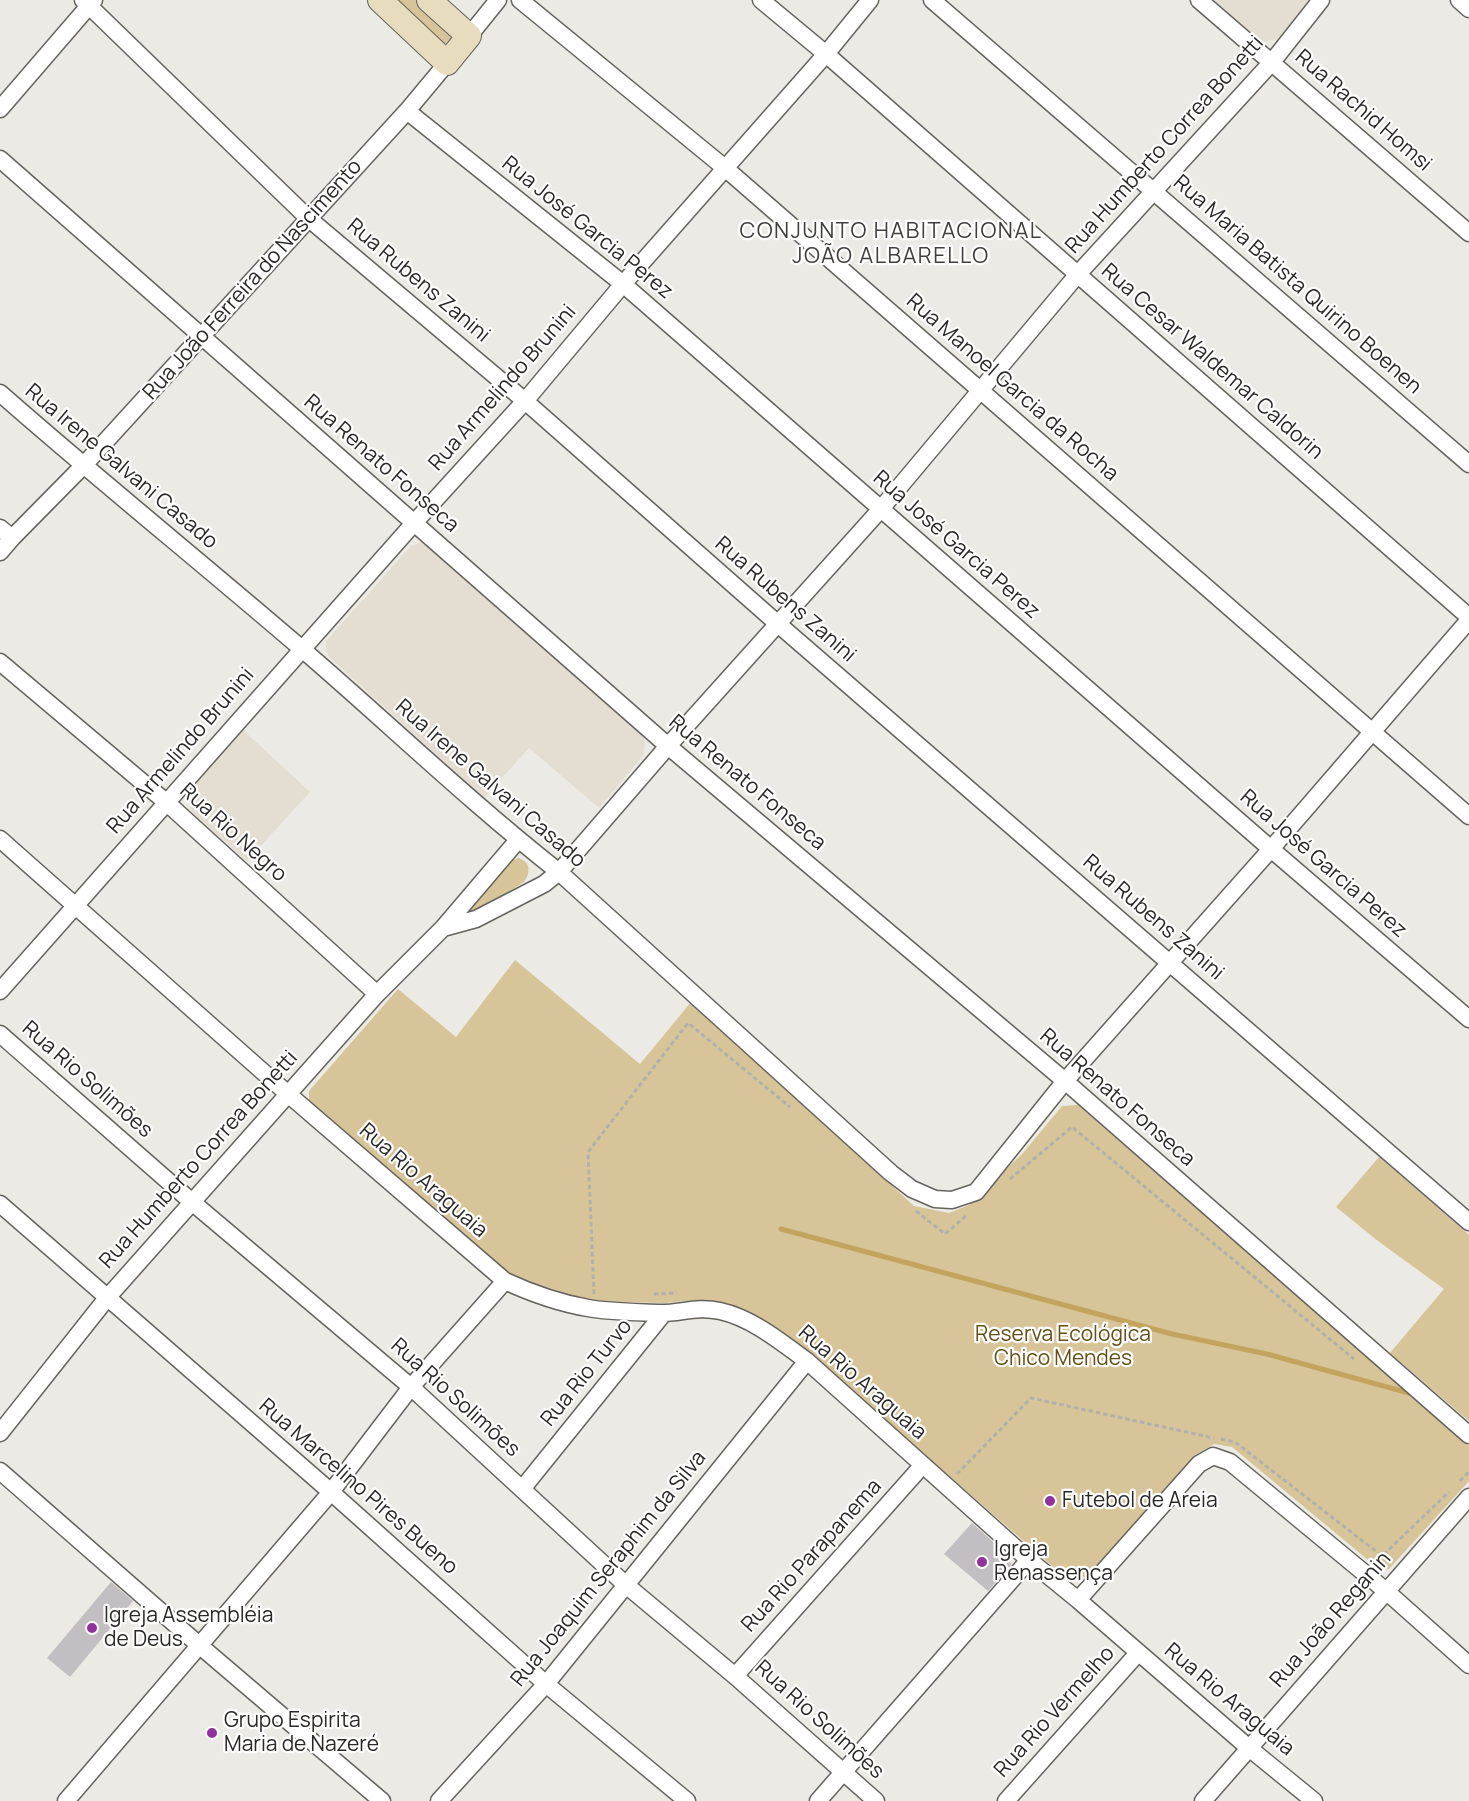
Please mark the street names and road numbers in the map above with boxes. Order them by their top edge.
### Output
street label: Rua Humberto Correa Bonetti [1061,31,1269,259]
street label: Rua Rachid Homsi [1290,45,1436,177]
street label: Rua José Garcia Perez [496,151,678,305]
street label: Rua João Ferreira do Nascimento [138,155,368,405]
street label: Rua Maria Batista Quirino Boenen [1168,170,1426,400]
street label: Rua Rubens Zanini [341,214,495,348]
street label: Rua Cesar Waldemar Caldorin [1096,259,1328,465]
street label: Rua Manoel Garcia da Rocha [901,289,1123,487]
street label: Rua Armelindo Brunini [424,300,582,476]
street label: Rua Irene Galvani Casado [20,379,222,555]
street label: Rua Renato Fonseca [298,390,464,538]
street label: Rua José Garcia Perez [867,466,1045,624]
street label: Rua Rubens Zanini [709,532,861,668]
street label: Rua Armelindo Brunini [102,663,260,839]
street label: Rua Irene Galvani Casado [390,695,590,873]
street label: Rua Renato Fonseca [663,710,831,856]
street label: Rua Rio Negro [174,778,292,888]
street label: Rua José Garcia Perez [1234,785,1412,943]
street label: Rua Rubens Zanini [1077,850,1229,986]
street label: Rua Rio Solimões [16,1016,158,1144]
street label: Rua Renato Fonseca [1034,1024,1200,1172]
street label: Rua Humberto Correa Bonetti [95,1046,303,1274]
street label: Rua Rio Araguaia [354,1118,492,1244]
street label: Rua Rio Turvo [536,1314,638,1432]
street label: Rua Rio Araguaia [793,1320,931,1446]
street label: Rua Rio Solimões [385,1333,525,1463]
street label: Rua Marcelino Pires Bueno [253,1394,463,1580]
street label: Rua Joaquim Seraphim da Silva [506,1446,712,1692]
street label: Rua Rio Parapanema [737,1474,887,1638]
street label: Rua João Reganin [1265,1547,1397,1693]
street label: Rua Rio Araguaia [1159,1638,1299,1762]
street label: Rua Rio Vermelho [990,1641,1120,1783]
street label: Rua Rio Solimões [749,1655,889,1785]

